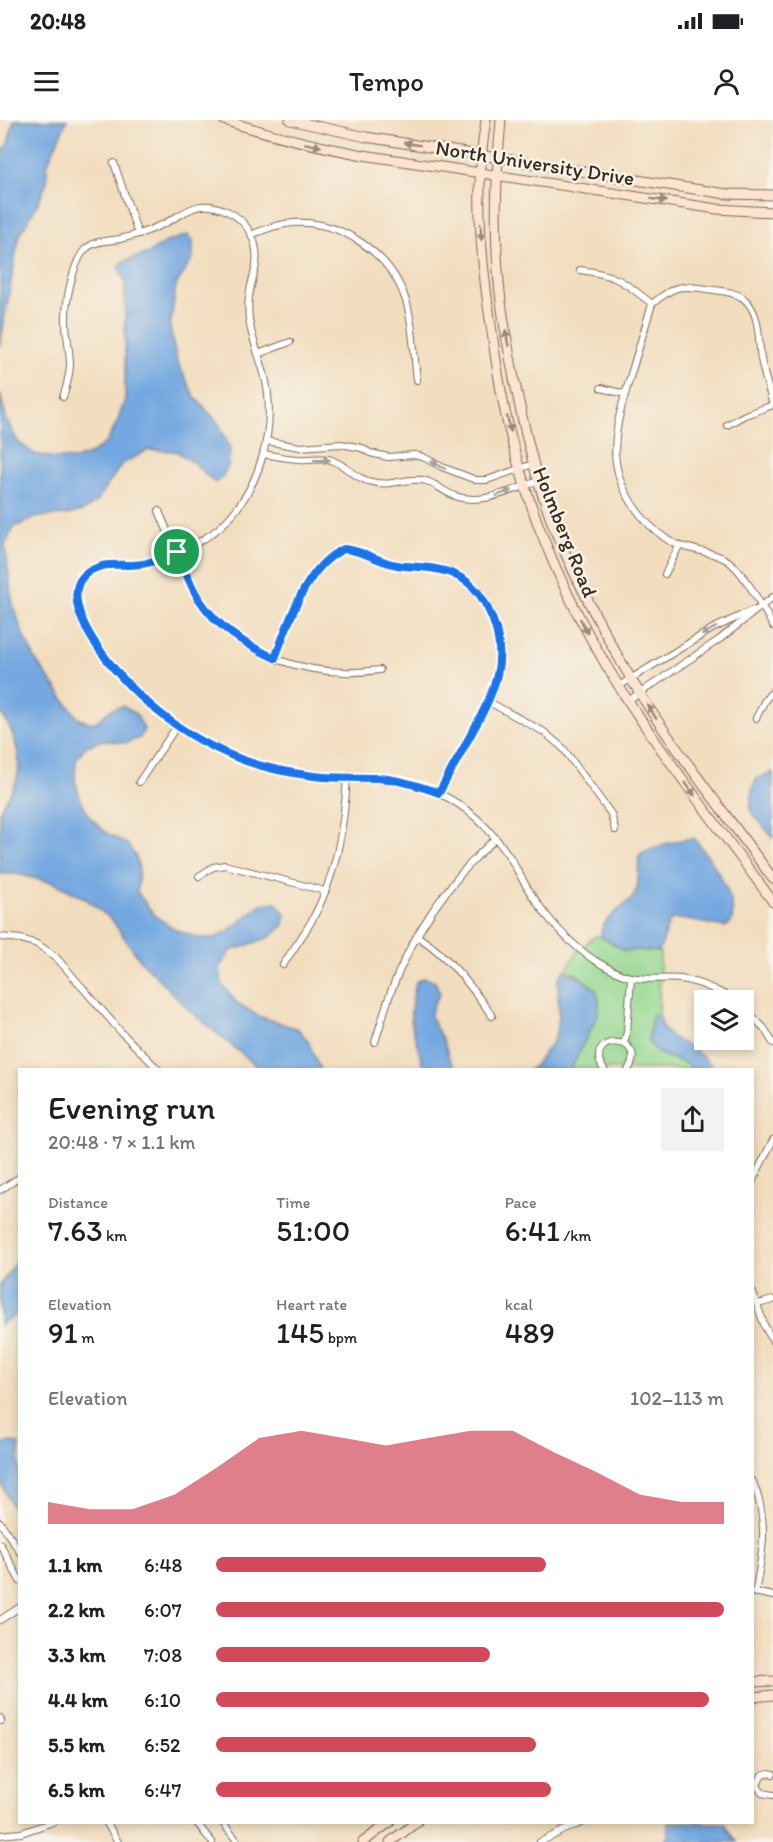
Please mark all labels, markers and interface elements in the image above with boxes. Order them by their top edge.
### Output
text: 20:48 [30,8,86,35]
icon: menu [30,65,63,98]
text: Tempo [349,65,424,98]
icon: person [710,65,743,98]
street label: North University Drive [434,134,636,191]
one-way arrow [402,139,421,148]
one-way arrow [304,141,323,150]
one-way arrow [650,196,669,205]
one-way arrow [476,222,485,241]
one-way arrow [502,328,511,347]
one-way arrow [504,415,514,433]
one-way arrow [313,455,332,465]
one-way arrow [430,460,447,470]
street label: Holmberg Road [528,463,603,601]
one-way arrow [496,487,514,497]
pin [151,526,202,577]
icon: arrive [160,535,193,568]
one-way arrow [580,617,589,634]
one-way arrow [700,626,717,636]
one-way arrow [647,704,658,720]
one-way arrow [684,781,696,797]
map controls [694,990,754,1050]
button: layers [694,990,754,1050]
text: Evening run [48,1088,215,1127]
button: share [661,1088,724,1151]
text: 20:48 · 7 × 1.1 km [48,1130,196,1154]
text: Distance [48,1193,108,1212]
text: Time [276,1193,310,1212]
text: Pace [505,1193,537,1212]
text: 7.63 [48,1212,102,1249]
text: 51:00 [276,1212,350,1249]
text: 6:41 [505,1212,560,1249]
text: km [102,1226,127,1245]
text: /km [560,1226,591,1245]
text: Elevation [48,1295,112,1314]
text: Heart rate [276,1295,347,1314]
text: kcal [505,1295,533,1314]
text: 91 [48,1314,78,1351]
text: 145 [276,1314,324,1351]
text: 489 [505,1314,555,1351]
text: m [78,1328,95,1347]
text: bpm [324,1328,357,1347]
text: Elevation [48,1386,127,1410]
text: 102–113 m [630,1386,724,1410]
text: 1.1 km [48,1553,102,1577]
text: 6:48 [144,1553,182,1577]
text: 2.2 km [48,1598,105,1622]
text: 6:07 [144,1598,182,1622]
text: 3.3 km [48,1643,106,1667]
text: 7:08 [144,1643,182,1667]
text: 4.4 km [48,1688,108,1712]
text: 6:10 [144,1688,181,1712]
text: 5.5 km [48,1733,105,1757]
text: 6:52 [144,1733,181,1757]
text: 6.5 km [48,1778,105,1802]
text: 6:47 [144,1778,181,1802]

